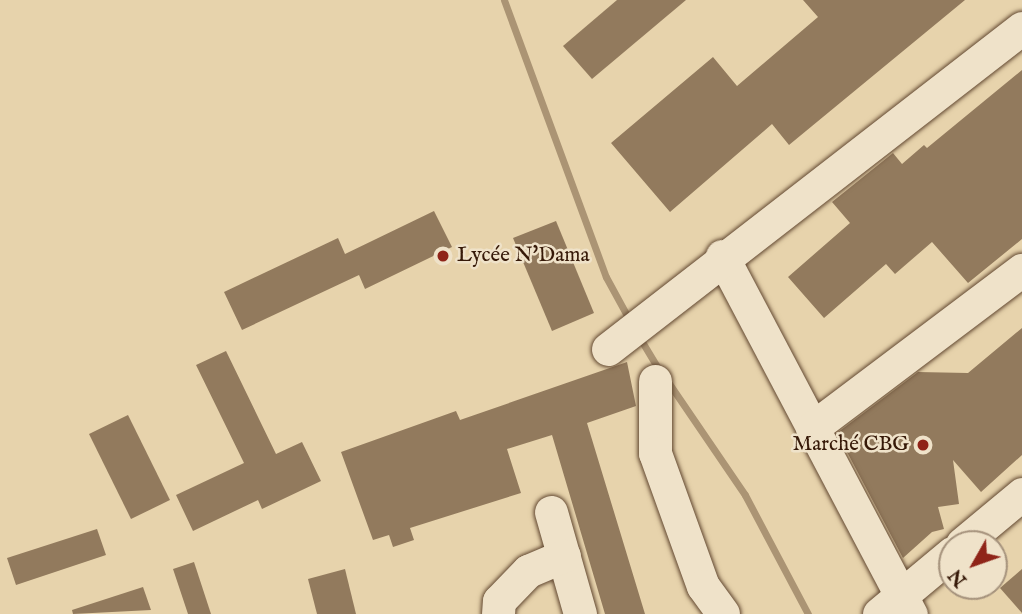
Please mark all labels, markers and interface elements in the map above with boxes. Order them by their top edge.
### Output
place label: Lycée N'Dama [457,243,590,269]
marker: Lycée N'Dama [435,248,451,264]
place label: Marché CBG [793,432,909,458]
marker: Marché CBG [915,437,931,453]
north arrow [938,530,1008,600]
text: N [944,563,973,591]

